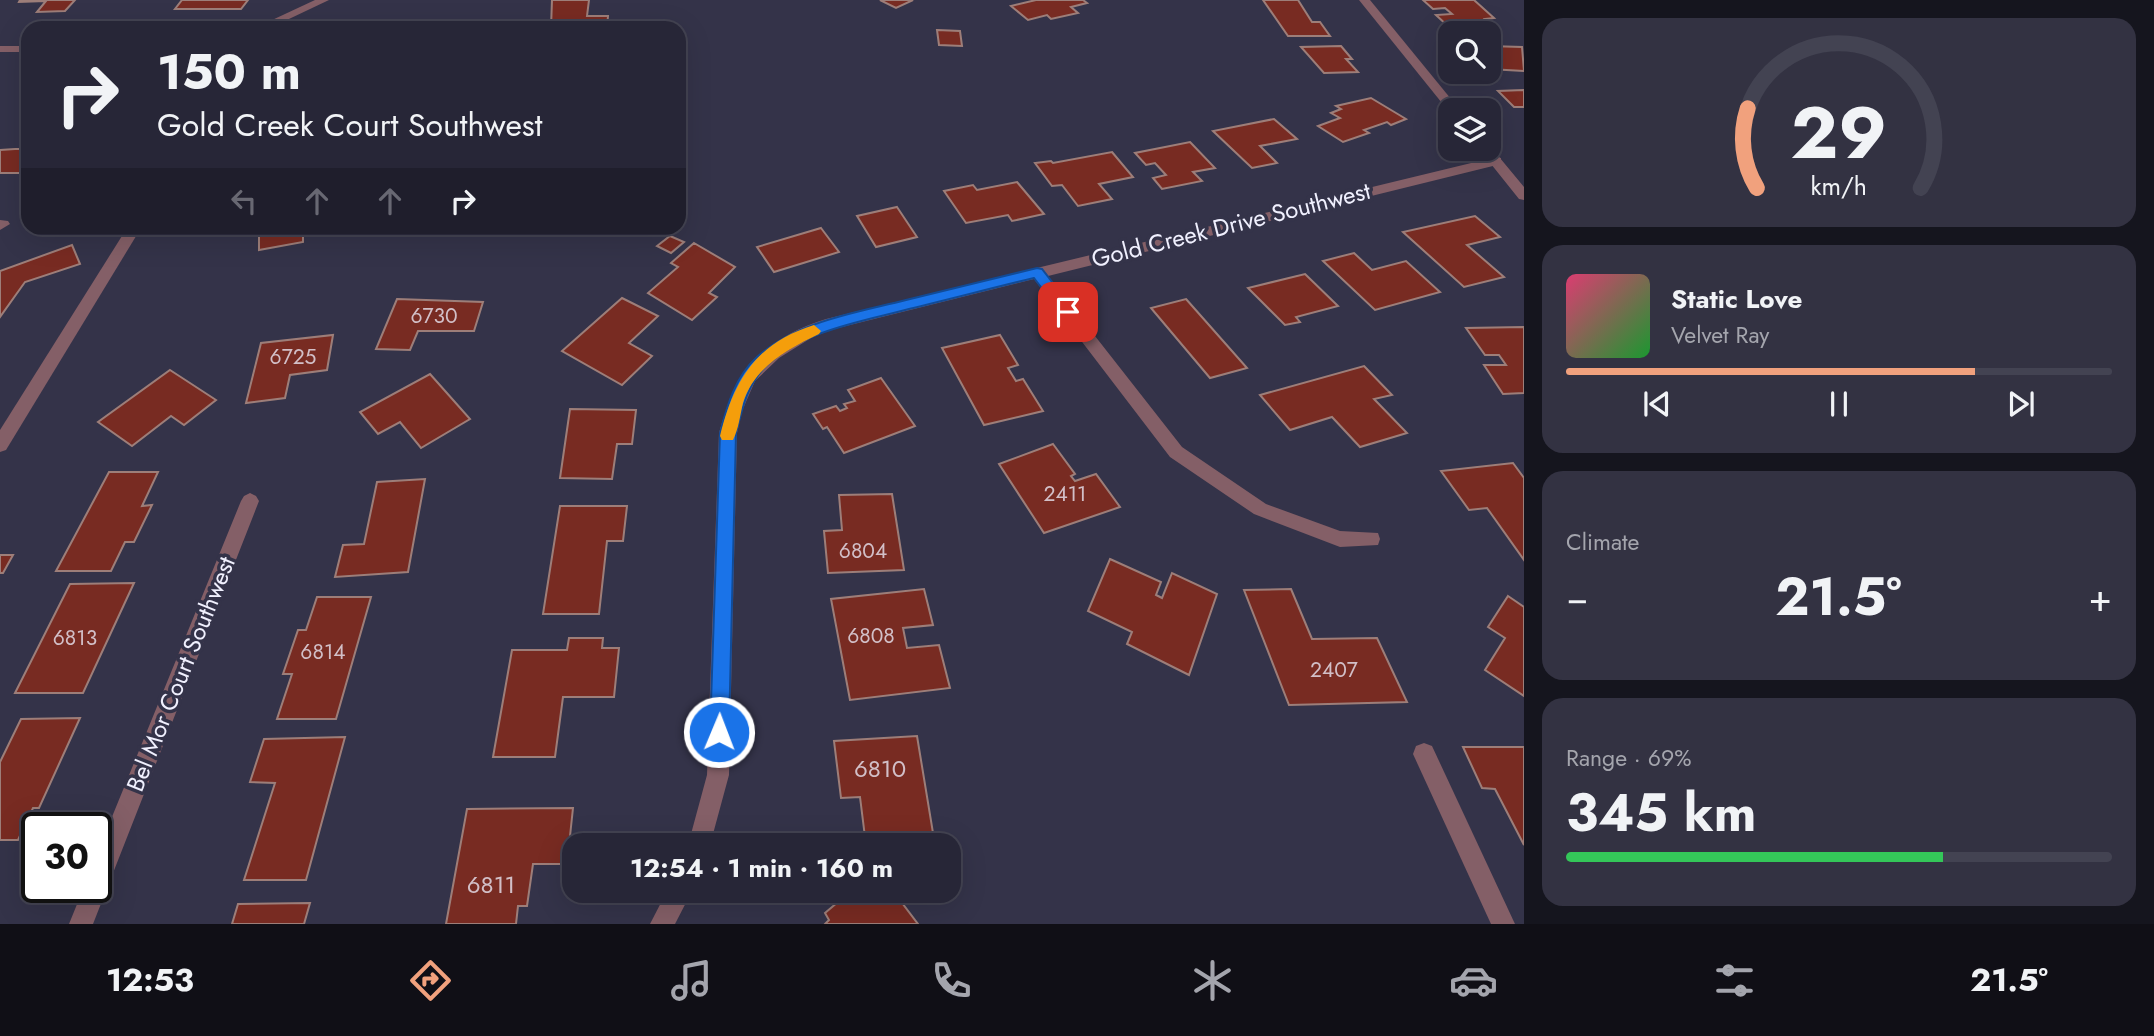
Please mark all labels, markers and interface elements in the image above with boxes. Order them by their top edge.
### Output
map controls [1438,21,1501,161]
button: search [1438,21,1501,84]
text: 150 m [157,37,301,107]
icon: right [42,49,133,140]
text: 29 [1791,81,1887,186]
button: layers [1438,98,1501,161]
text: Gold Creek Court Southwest [157,102,542,148]
text: km/h [1811,168,1867,204]
street label: Gold Creek Drive Southwest [1088,173,1374,276]
icon: left [225,182,263,220]
icon: ahead [298,182,336,220]
icon: ahead [371,182,409,220]
icon: right [444,182,482,220]
text: Static Love [1671,280,1803,318]
pin [1038,282,1098,342]
icon: arrive [1049,293,1087,331]
house number: 6730 [410,301,458,331]
text: Velvet Ray [1671,318,1769,352]
house number: 6725 [270,342,316,372]
icon: previous [1638,385,1676,423]
icon: pause [1820,385,1858,423]
icon: next [2002,385,2040,423]
house number: 2411 [1043,479,1087,509]
text: Climate [1566,525,1639,559]
house number: 6804 [839,536,887,566]
street label: Bel Mor Court Southwest [117,551,244,797]
text: 21.5° [1775,559,1902,635]
text: − [1566,570,1588,625]
text: + [2089,570,2112,625]
house number: 6808 [847,621,895,651]
house number: 6813 [53,623,97,653]
house number: 6814 [300,637,346,667]
house number: 2407 [1310,655,1358,685]
position arrow [682,695,756,769]
text: Range · 69% [1566,741,1691,775]
house number: 6810 [854,751,906,786]
text: 345 km [1566,775,1756,851]
speed limit sign: 30 [21,812,112,903]
text: 12:54 · 1 min · 160 m [630,849,893,887]
house number: 6811 [467,867,515,902]
icon: directions [406,956,455,1005]
icon: music [667,956,716,1005]
icon: phone [927,956,976,1005]
icon: climate [1188,956,1237,1005]
icon: car [1449,956,1498,1005]
icon: filters [1710,956,1759,1005]
text: 12:53 [106,957,194,1003]
text: 21.5° [1970,957,2048,1003]

